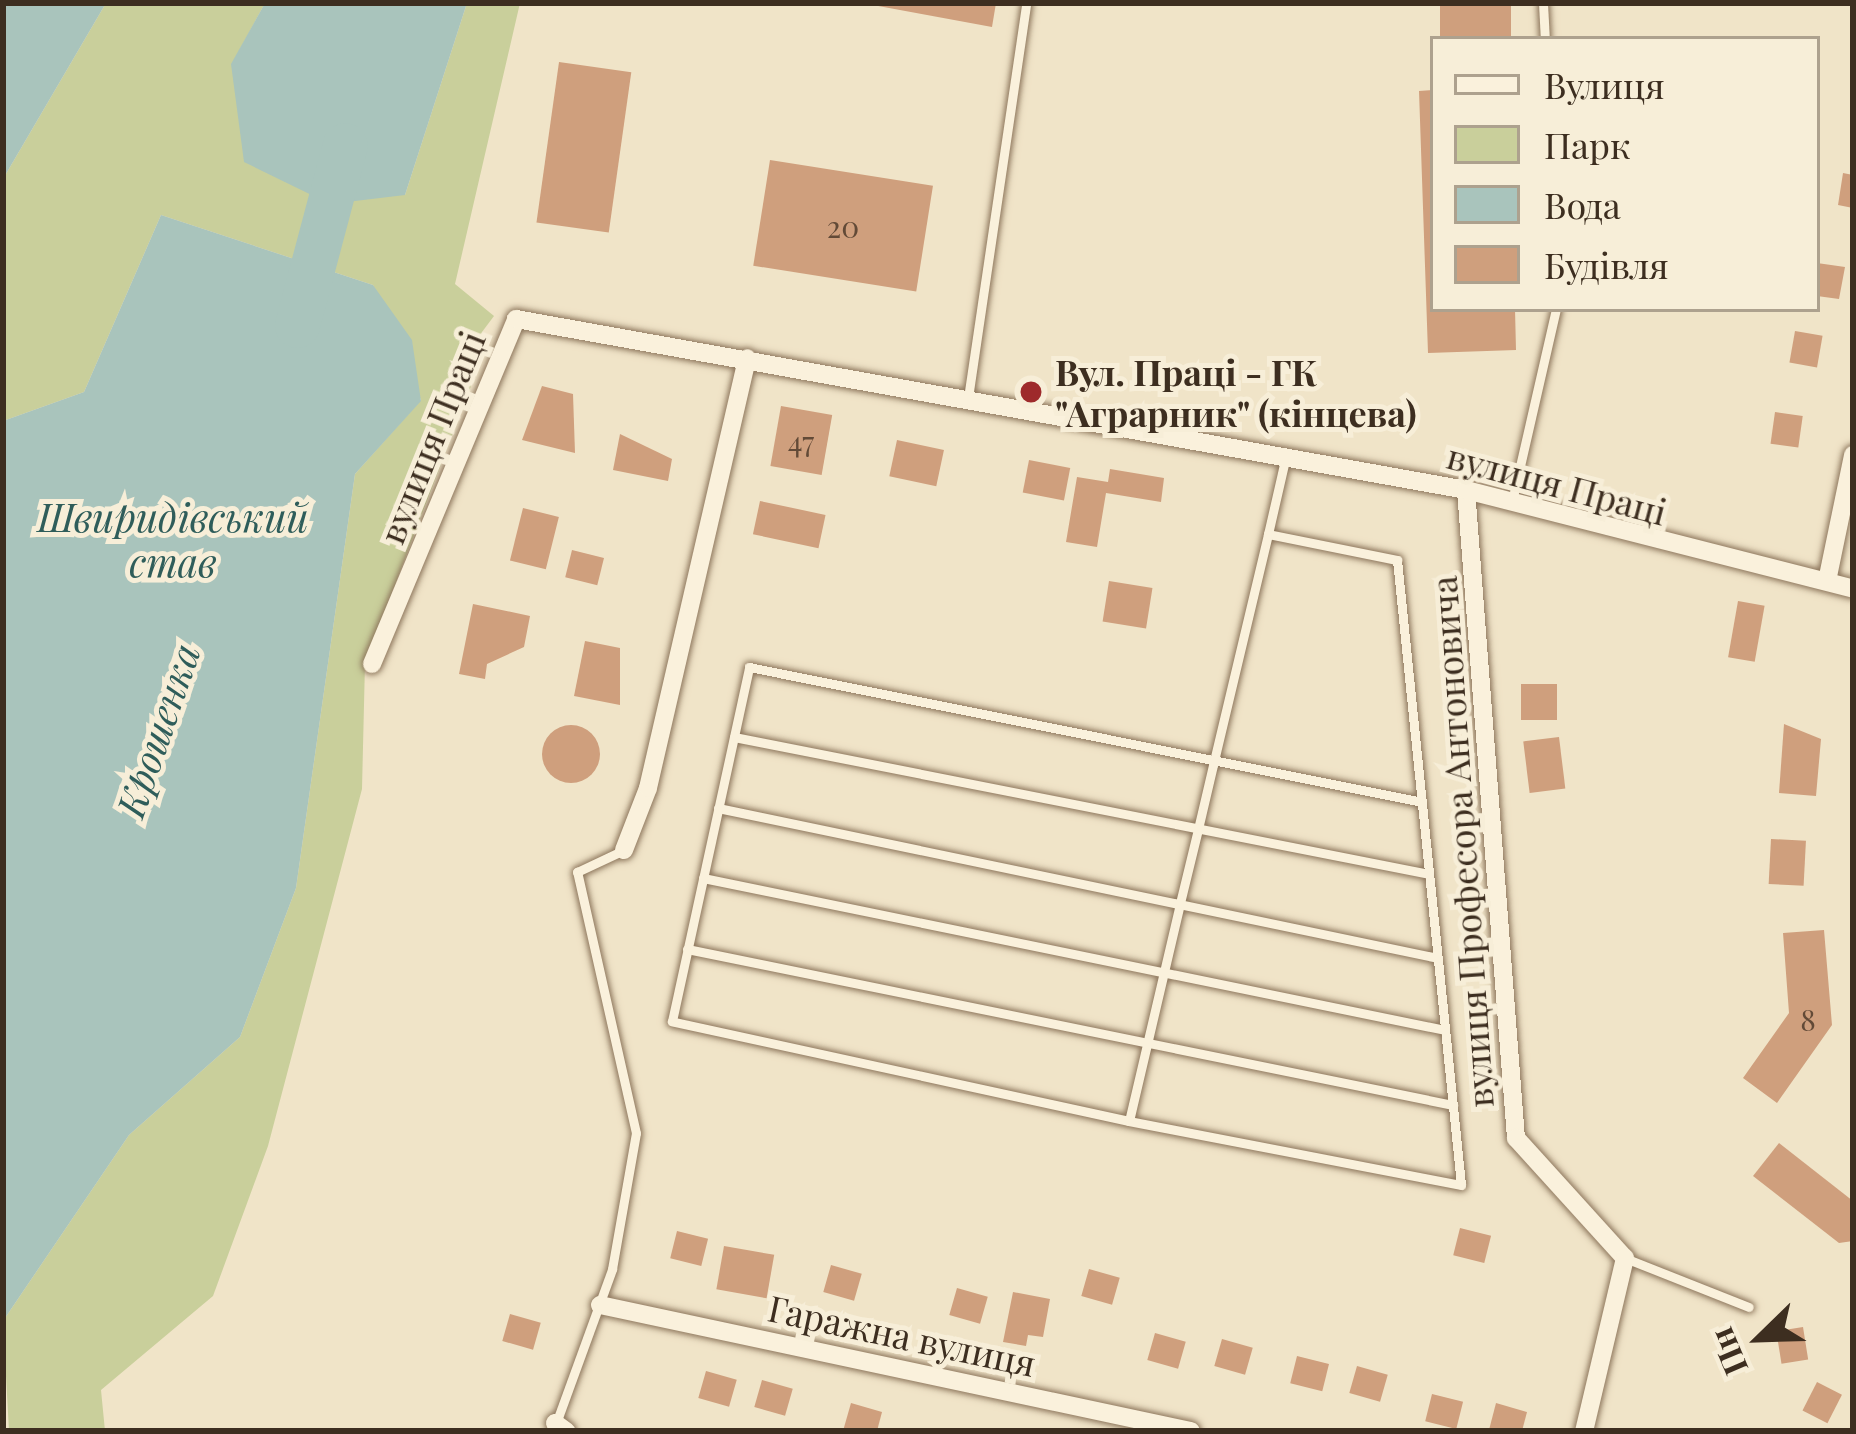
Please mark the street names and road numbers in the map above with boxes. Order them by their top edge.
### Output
street label: вулиця Праці [369,325,493,549]
street label: вулиця Праці [1443,433,1671,533]
street label: вулиця Професора Антоновича [1421,575,1501,1109]
street label: Гаражна вулиця [764,1286,1040,1384]

